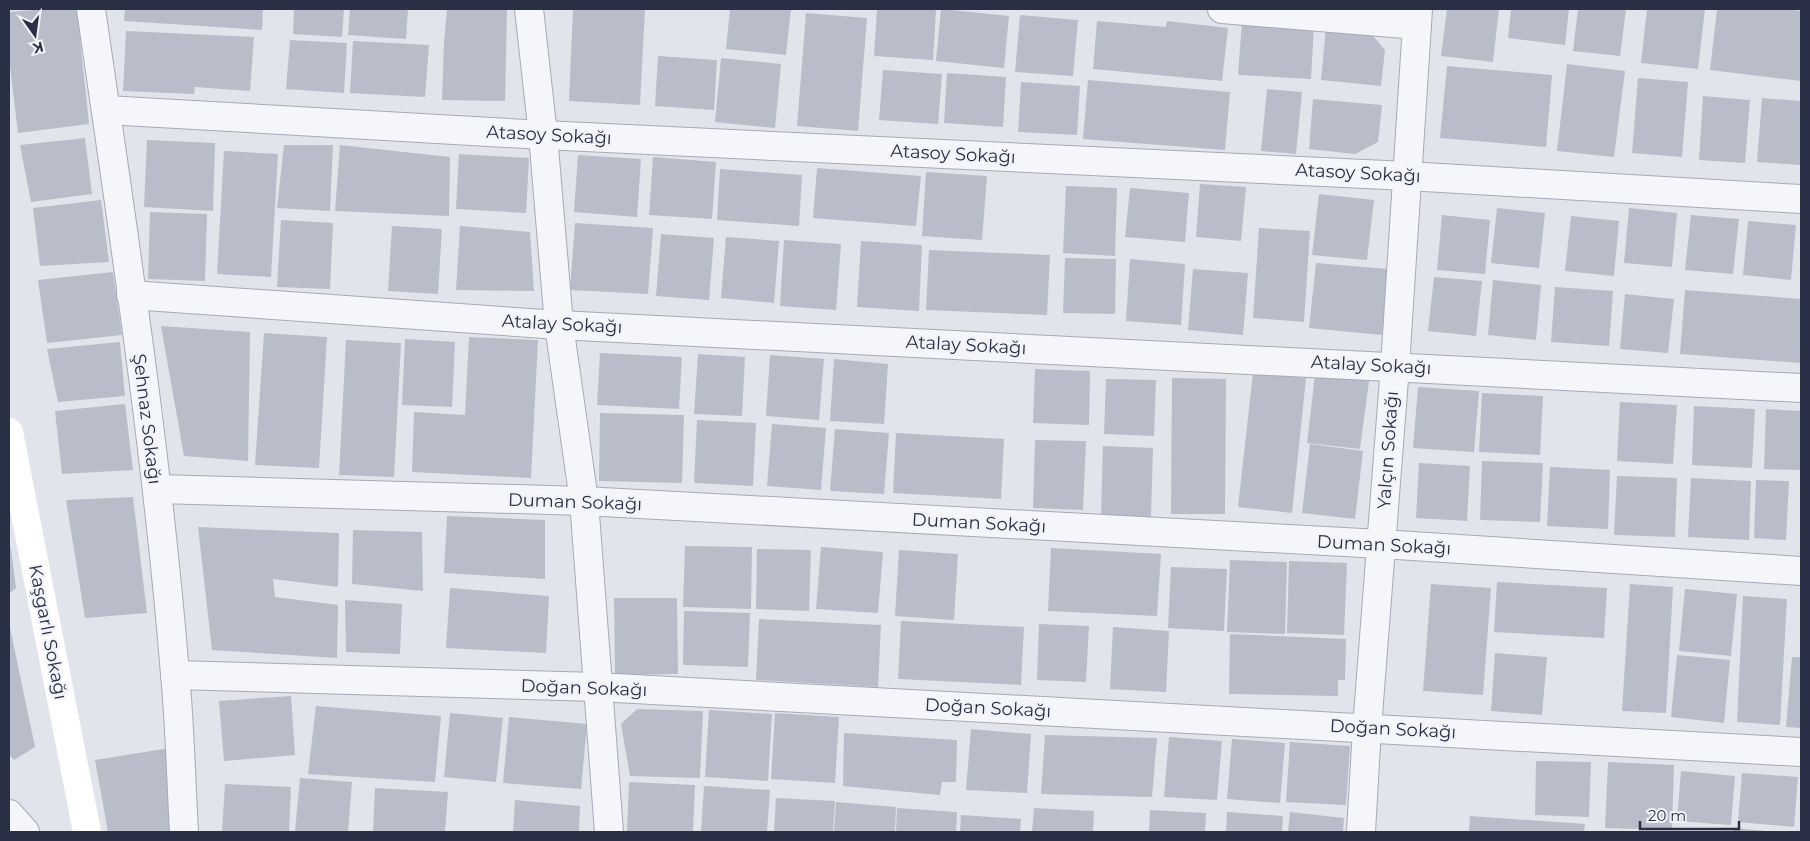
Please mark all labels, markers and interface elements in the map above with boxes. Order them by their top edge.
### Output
north arrow [10,10,60,60]
text: K [30,38,45,58]
street label: Atasoy Sokağı [486,121,612,149]
street label: Atasoy Sokağı [890,140,1016,168]
street label: Atasoy Sokağı [1295,159,1421,187]
street label: Atalay Sokağı [501,310,623,338]
street label: Atalay Sokağı [905,331,1027,359]
street label: Atalay Sokağı [1310,351,1432,379]
street label: Şehnaz Sokağı [128,352,166,486]
street label: Yalçın Sokağı [1373,390,1403,510]
street label: Duman Sokağı [508,489,642,515]
street label: Duman Sokağı [911,509,1047,537]
street label: Duman Sokağı [1316,531,1452,559]
street label: Kaşgarlı Sokağı [24,563,72,701]
street label: Doğan Sokağı [520,675,648,701]
street label: Doğan Sokağı [924,694,1052,722]
street label: Doğan Sokağı [1329,715,1457,743]
scale bar [1640,798,1739,830]
text: 20 m [1648,806,1686,825]

